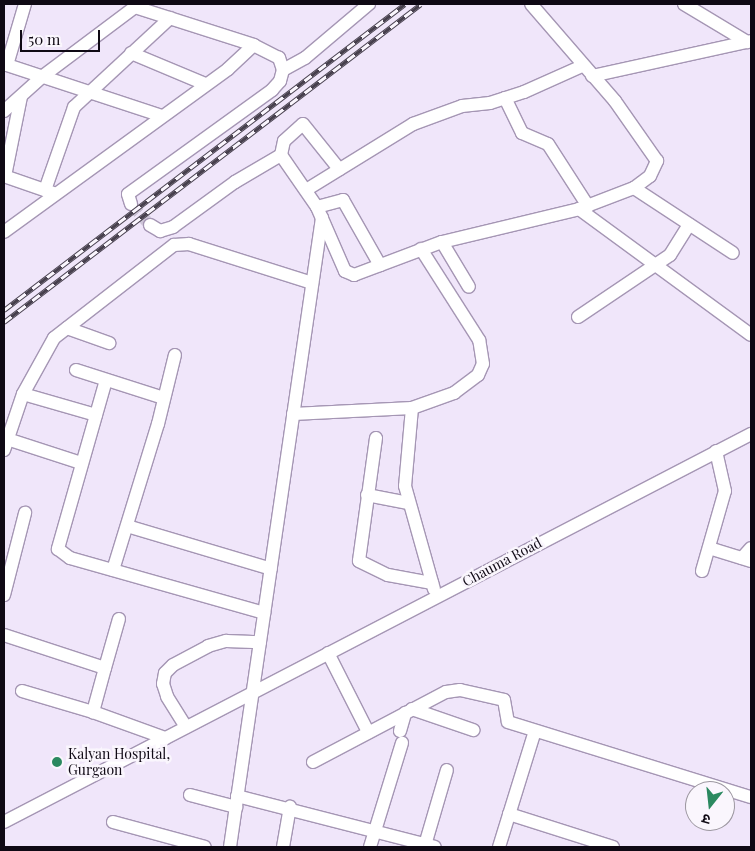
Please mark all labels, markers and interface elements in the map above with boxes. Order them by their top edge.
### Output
scale bar [22,20,102,52]
text: 50 m [28,29,60,49]
street label: Chauma Road [459,534,545,590]
place label: Kalyan Hospital, Gurgaon [68,746,170,779]
marker: Kalyan Hospital, Gurgaon [50,755,64,769]
north arrow [685,781,735,831]
text: उ [699,810,713,830]

